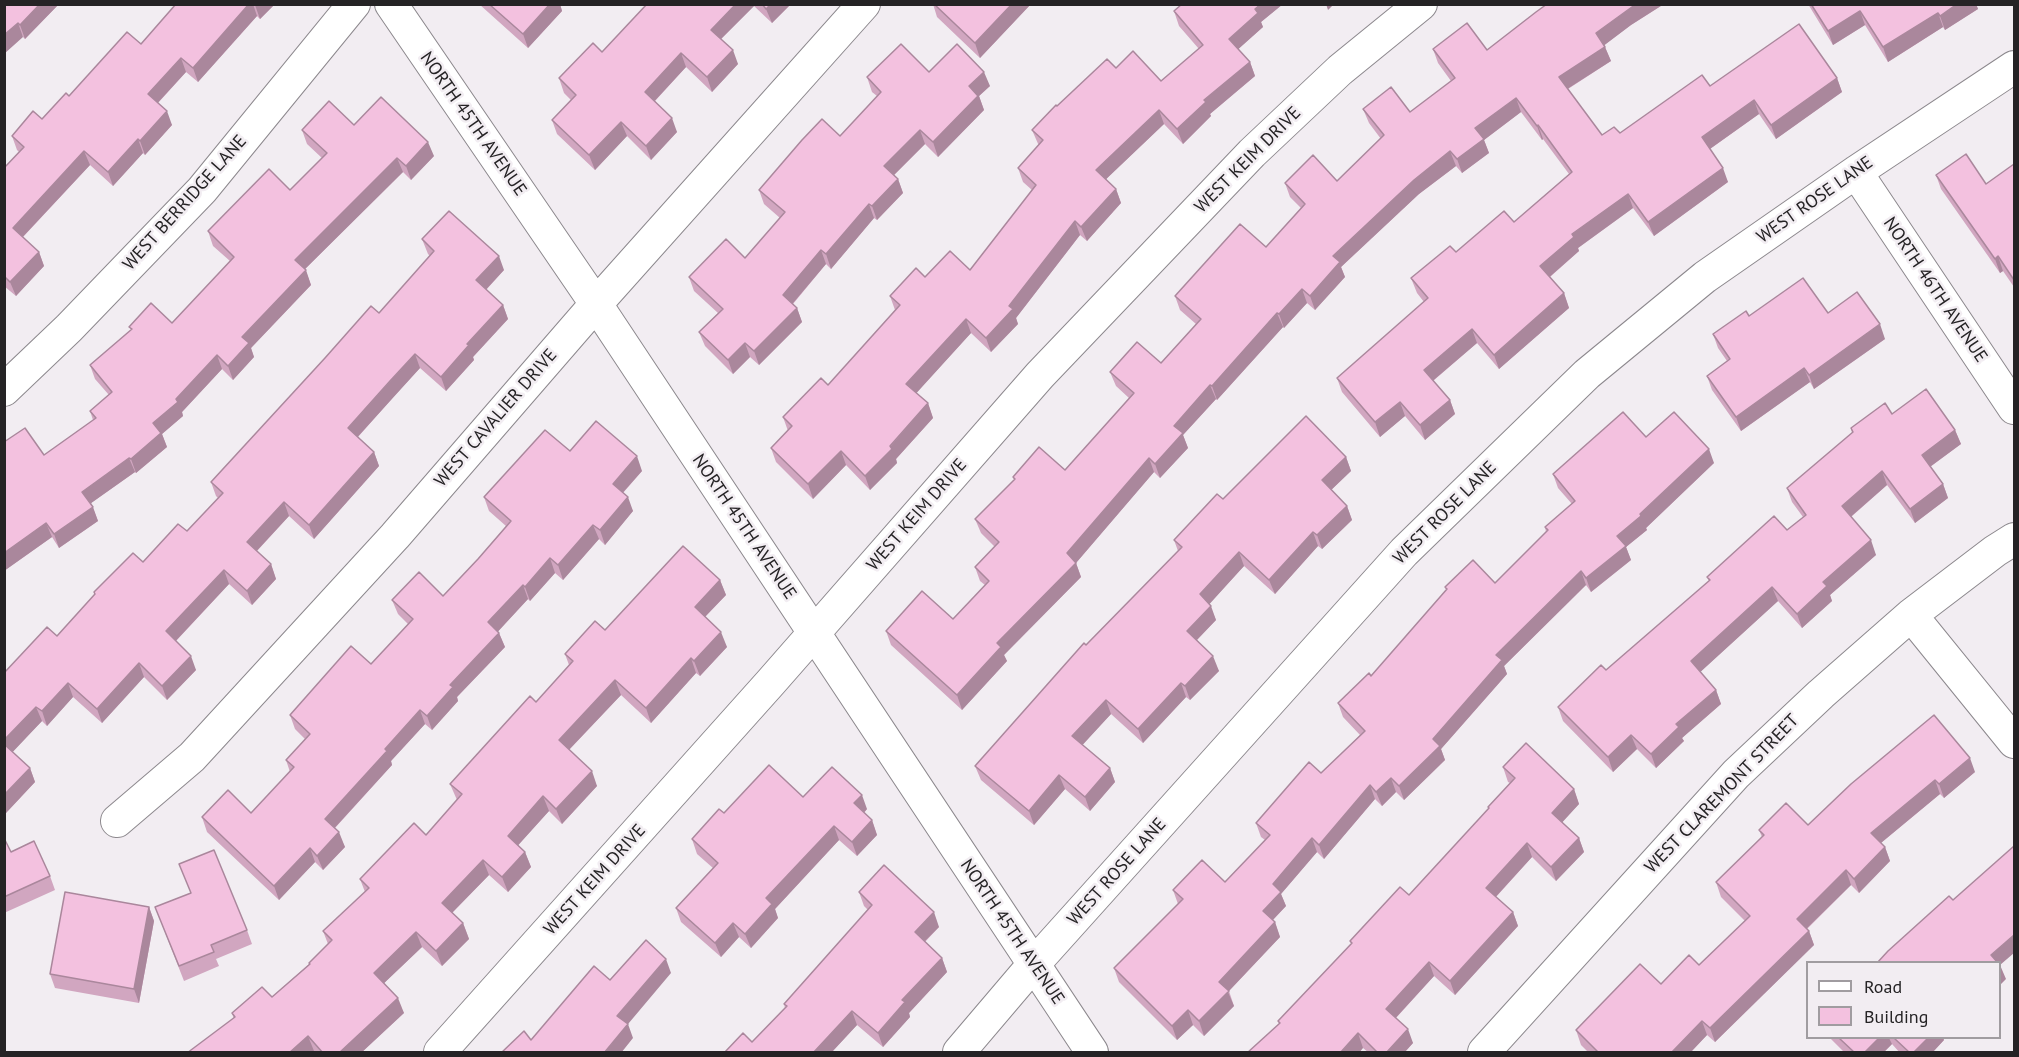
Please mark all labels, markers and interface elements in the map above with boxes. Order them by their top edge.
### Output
street label: NORTH 45TH AVENUE [415,48,531,200]
street label: WEST KEIM DRIVE [1190,102,1306,218]
street label: WEST BERRIDGE LANE [119,131,251,275]
street label: WEST ROSE LANE [1753,152,1877,248]
street label: NORTH 46TH AVENUE [1878,213,1992,367]
street label: WEST CAVALIER DRIVE [430,345,562,491]
street label: NORTH 45TH AVENUE [687,450,801,604]
street label: WEST KEIM DRIVE [862,455,972,575]
street label: WEST ROSE LANE [1389,457,1501,569]
street label: WEST CLAREMONT STREET [1640,710,1804,878]
street label: WEST ROSE LANE [1063,814,1171,930]
street label: WEST KEIM DRIVE [540,820,650,940]
street label: NORTH 45TH AVENUE [955,855,1069,1009]
legend [1806,961,2001,1039]
text: Road [1864,975,1902,998]
text: Building [1864,1005,1928,1028]

